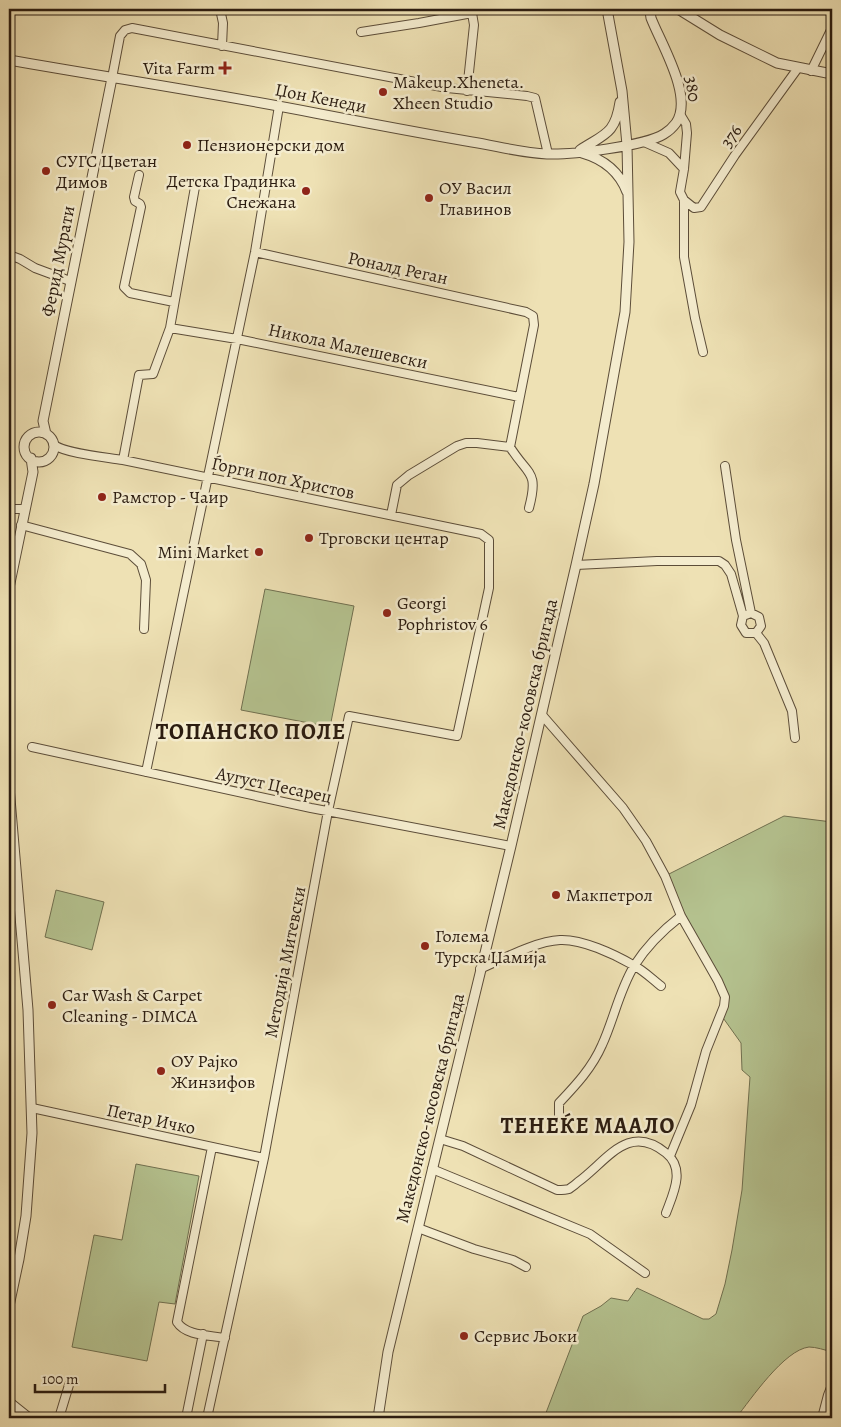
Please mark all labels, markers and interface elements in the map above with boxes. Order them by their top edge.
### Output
place label: Vita Farm [142,56,215,80]
marker: Vita Farm [219,62,231,74]
place label: Makeup.Xheneta. Xheen Studio [393,70,524,115]
street label: 380 [679,75,707,103]
street label: Џон Кенеди [273,77,369,119]
marker: Makeup.Xheneta. Xheen Studio [377,86,389,98]
street label: 376 [714,120,748,152]
place label: Пензионерски дом [197,133,345,157]
marker: Пензионерски дом [181,139,193,151]
place label: СУГС Цветан Димов [56,149,157,194]
marker: СУГС Цветан Димов [40,165,52,177]
place label: Детска Градинка Снежана [167,169,297,214]
place label: ОУ Васил Главинов [439,176,512,221]
marker: Детска Градинка Снежана [300,185,312,197]
marker: ОУ Васил Главинов [423,192,435,204]
street label: Ферид Мурати [35,203,81,319]
street label: Роналд Реган [346,246,450,290]
street label: Никола Малешевски [266,317,430,375]
street label: Ѓорги поп Христов [209,451,357,505]
place label: Рамстор - Чаир [112,485,228,509]
marker: Рамстор - Чаир [96,491,108,503]
place label: Трговски центар [319,526,449,550]
marker: Трговски центар [303,532,315,544]
place label: Mini Market [157,540,249,564]
marker: Mini Market [253,546,265,558]
place label: Georgi Pophristov 6 [397,591,488,636]
street label: Македонско-косовска бригада [487,596,563,832]
marker: Georgi Pophristov 6 [381,607,393,619]
district label: ТОПАНСКО ПОЛЕ [156,717,346,747]
street label: Аугуст Цесарец [213,761,334,809]
place label: Макпетрол [566,883,653,907]
street label: Методија Митевски [259,884,311,1040]
marker: Макпетрол [550,889,562,901]
place label: Голема Турска Џамија [435,924,547,969]
marker: Голема Турска Џамија [419,940,431,952]
place label: Car Wash & Carpet Cleaning - DIMCA [62,983,203,1028]
street label: Македонско-косовска бригада [390,990,470,1225]
marker: Car Wash & Carpet Cleaning - DIMCA [46,999,58,1011]
place label: ОУ Рајко Жинзифов [171,1049,255,1094]
marker: ОУ Рајко Жинзифов [155,1065,167,1077]
street label: Петар Ичко [104,1098,198,1140]
district label: ТЕНЕЌЕ МААЛО [501,1111,675,1141]
place label: Сервис Љоки [474,1324,577,1348]
marker: Сервис Љоки [458,1330,470,1342]
scale bar [35,1362,165,1394]
text: 100 m [42,1369,79,1389]

